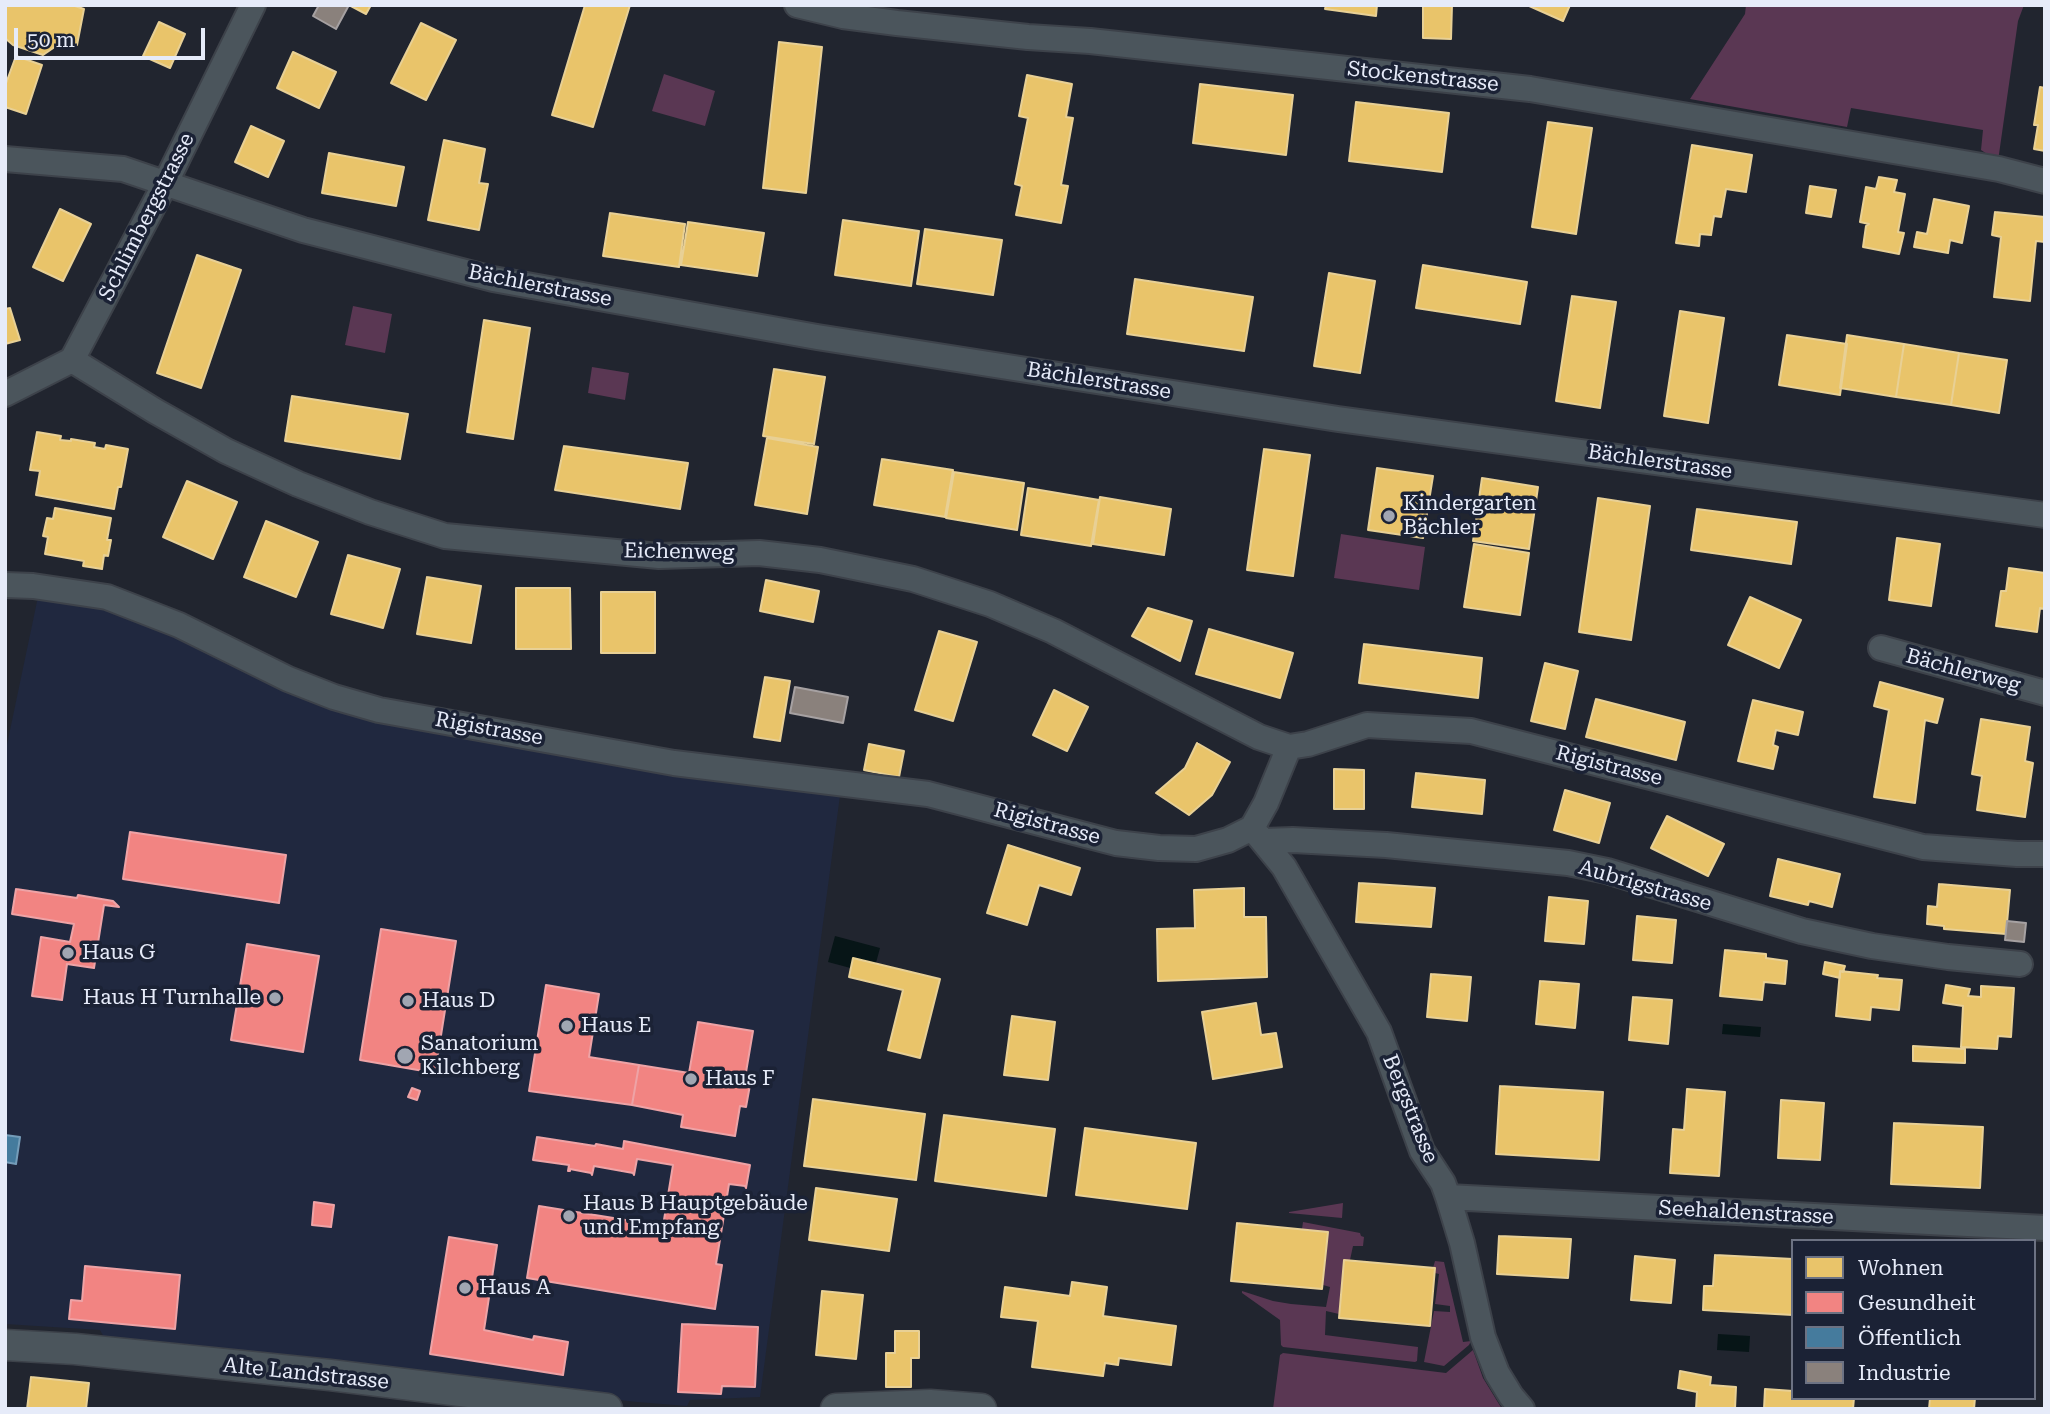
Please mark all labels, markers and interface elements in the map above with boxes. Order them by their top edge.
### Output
scale bar [18,14,208,58]
text: 50 m [27,28,75,52]
street label: Stockenstrasse [1346,57,1500,97]
street label: Schlimbergstrasse [94,129,200,305]
street label: Bächlerstrasse [466,260,614,312]
street label: Bächlerstrasse [1025,357,1173,405]
street label: Bächlerstrasse [1586,439,1734,485]
place label: Kindergarten Bächler [1403,491,1536,541]
marker: Kindergarten Bächler [1381,508,1397,524]
street label: Eichenweg [623,538,735,566]
street label: Bächlerweg [1903,644,2023,698]
street label: Rigistrasse [433,707,545,751]
street label: Rigistrasse [1553,741,1665,791]
street label: Rigistrasse [991,798,1103,850]
street label: Aubrigstrasse [1576,855,1714,917]
place label: Haus G [82,940,155,966]
marker: Haus G [60,945,76,961]
place label: Haus H Turnhalle [83,985,261,1011]
place label: Haus D [422,988,495,1014]
marker: Haus H Turnhalle [267,990,283,1006]
marker: Haus D [400,993,416,1009]
place label: Haus E [581,1013,651,1039]
marker: Haus E [559,1018,575,1034]
place label: Sanatorium Kilchberg [421,1031,538,1081]
marker: Sanatorium Kilchberg [395,1046,415,1066]
street label: Bergstrasse [1377,1051,1443,1167]
place label: Haus F [705,1066,775,1092]
marker: Haus F [683,1071,699,1087]
place label: Haus B Hauptgebäude und Empfang [583,1191,808,1241]
street label: Seehaldenstrasse [1658,1196,1834,1230]
marker: Haus B Hauptgebäude und Empfang [561,1208,577,1224]
legend [1791,1239,2036,1400]
text: Wohnen [1858,1256,1944,1280]
place label: Haus A [479,1275,551,1301]
marker: Haus A [457,1280,473,1296]
text: Gesundheit [1858,1291,1976,1315]
text: Öffentlich [1858,1326,1961,1350]
street label: Alte Landstrasse [222,1353,390,1395]
text: Industrie [1858,1361,1951,1385]

